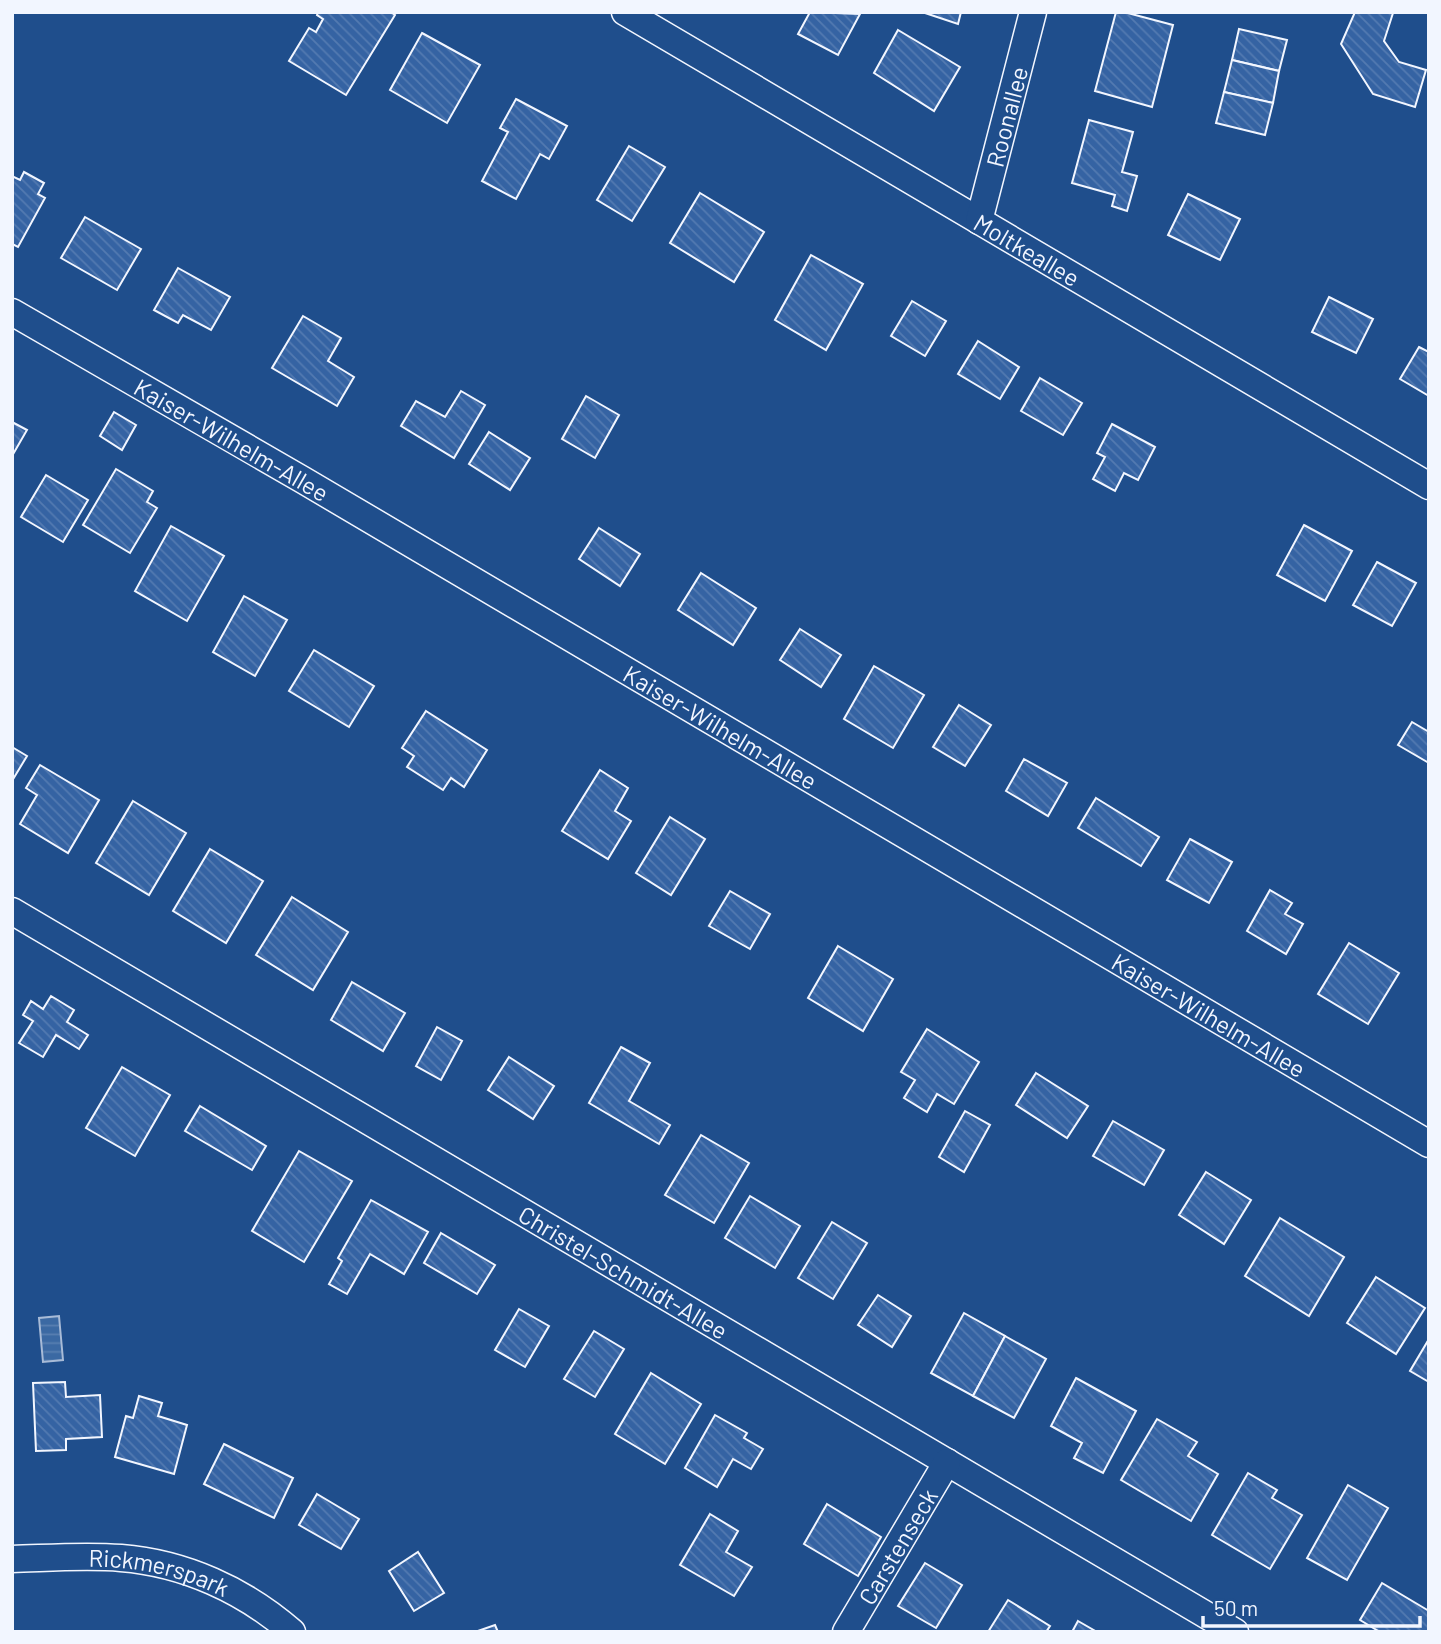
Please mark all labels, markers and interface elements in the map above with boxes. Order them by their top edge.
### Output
street label: Roonallee [979,63,1033,170]
street label: Moltkeallee [969,207,1085,292]
street label: Kaiser-Wilhelm-Allee [130,372,334,507]
street label: Kaiser-Wilhelm-Allee [619,658,823,795]
street label: Kaiser-Wilhelm-Allee [1107,946,1311,1083]
street label: Christel-Schmidt-Allee [514,1199,733,1344]
street label: Carstenseck [851,1483,943,1609]
street label: Rickmerspark [89,1542,234,1602]
scale bar [1203,1584,1420,1628]
text: 50 m [1214,1595,1258,1620]

